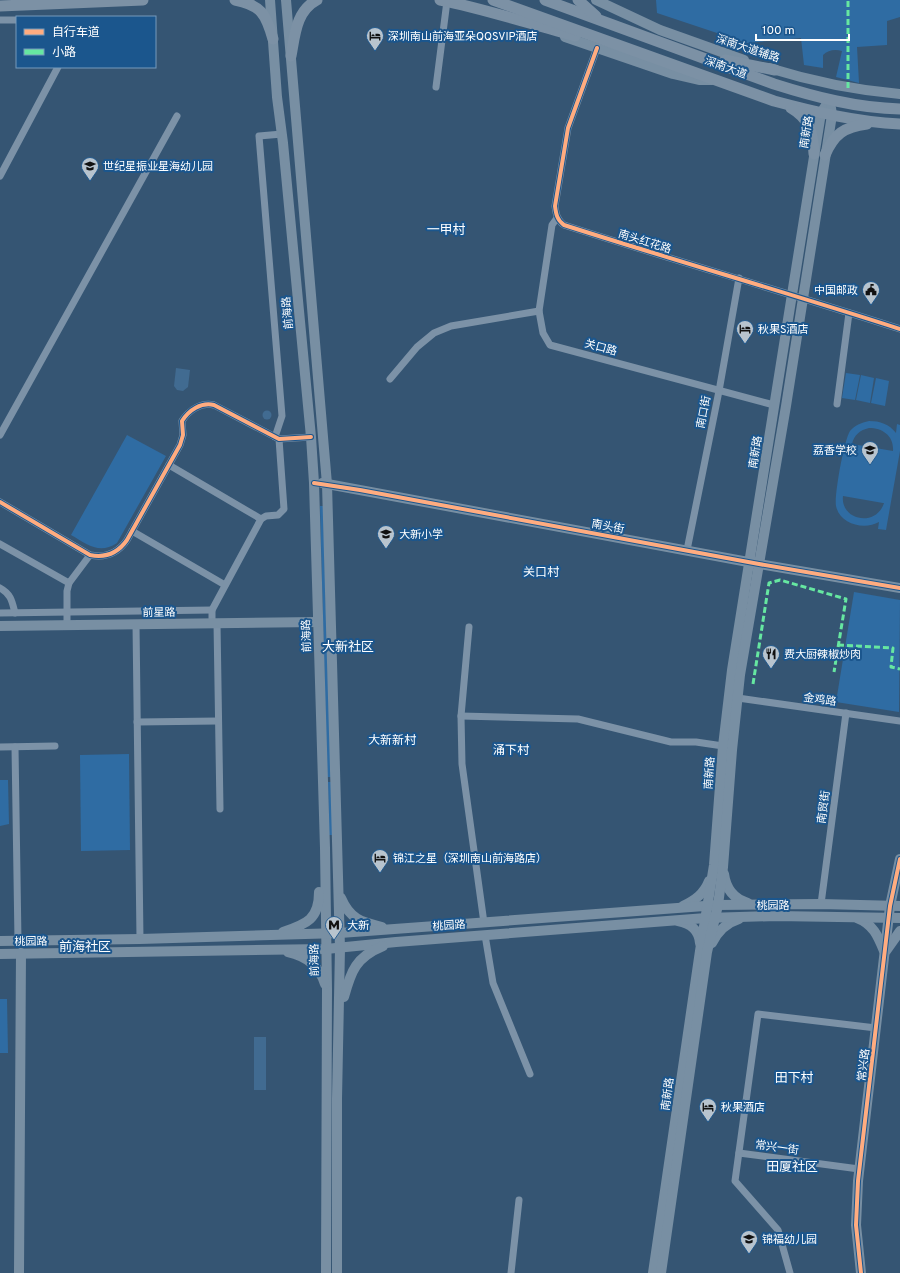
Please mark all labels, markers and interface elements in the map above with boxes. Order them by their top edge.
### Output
legend [16,16,156,68]
scale bar [756,16,849,42]
text: 100 m [762,23,795,39]
text: 自行车道 [52,25,100,41]
hotel icon: 深圳南山前海亚朵QQSVIP酒店 [365,26,385,51]
place label: 深圳南山前海亚朵QQSVIP酒店 [388,30,537,44]
street label: 深南大道辅路 [714,32,781,66]
text: 小路 [52,45,76,61]
street label: 深南大道 [703,54,749,82]
street label: 南新路 [797,115,816,150]
school or university icon: 世纪星振业星海幼儿园 [80,156,100,181]
place label: 世纪星振业星海幼儿园 [103,160,213,174]
district label: 一甲村 [426,222,466,239]
street label: 南头红花路 [616,227,673,257]
public building icon: 中国邮政 [861,280,881,305]
place label: 中国邮政 [814,284,858,298]
street label: 前海路 [280,296,296,330]
hotel icon: 秋果S酒店 [735,319,755,344]
place label: 秋果S酒店 [758,323,809,337]
street label: 关口路 [583,337,618,359]
street label: 南口街 [694,395,714,430]
street label: 南新路 [746,435,765,470]
school or university icon: 荔香学校 [860,440,880,465]
place label: 荔香学校 [813,444,857,458]
street label: 南头街 [590,517,625,537]
school or university icon: 大新小学 [376,524,396,549]
place label: 大新小学 [399,528,443,542]
district label: 关口村 [523,565,560,581]
street label: 前星路 [142,606,176,620]
street label: 前海路 [299,619,315,653]
district label: 大新社区 [322,640,374,656]
restaurant icon: 费大厨·辣椒炒肉 [761,644,781,669]
place label: 费大厨·辣椒炒肉 [784,648,861,662]
street label: 金鸡路 [803,691,837,709]
district label: 大新新村 [368,733,417,749]
district label: 涌下村 [493,743,530,759]
street label: 南新路 [702,756,718,790]
street label: 南贸街 [815,790,833,824]
hotel icon: 锦江之星（深圳南山前海路店） [370,848,390,873]
place label: 锦江之星（深圳南山前海路店） [393,852,547,866]
street label: 桃园路 [757,899,790,913]
metro station icon: 大新 [324,915,344,940]
street label: 桃园路 [432,918,466,934]
place label: 大新 [347,919,369,933]
street label: 桃园路 [14,935,48,949]
district label: 前海社区 [59,939,111,956]
street label: 前海路 [308,943,322,977]
street label: 常兴路 [855,1048,873,1082]
district label: 田下村 [774,1070,814,1087]
street label: 南新路 [659,1077,677,1111]
hotel icon: 秋果酒店 [698,1097,718,1122]
place label: 秋果酒店 [721,1101,765,1115]
street label: 常兴一街 [754,1138,800,1158]
district label: 田厦社区 [766,1160,818,1176]
school or university icon: 锦福幼儿园 [739,1229,759,1254]
place label: 锦福幼儿园 [762,1233,817,1247]

